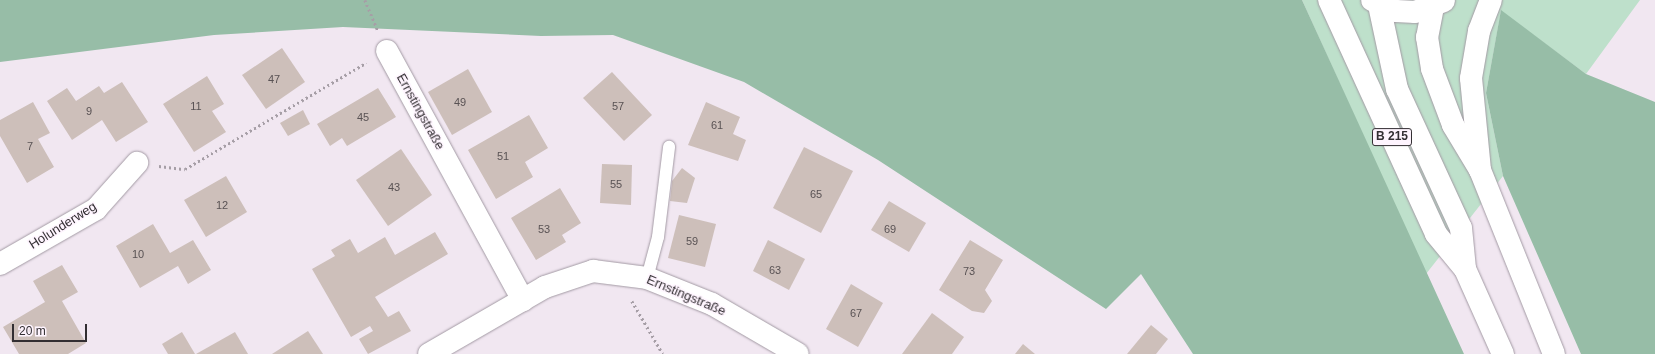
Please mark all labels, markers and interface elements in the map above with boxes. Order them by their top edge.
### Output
street label: Ernstingstraße [393,71,447,153]
house number: 47 [268,72,280,86]
house number: 49 [454,95,466,109]
house number: 11 [190,99,202,113]
house number: 57 [612,99,624,113]
house number: 9 [86,104,92,118]
house number: 45 [357,110,369,124]
house number: 61 [711,118,723,132]
road number: B 215 [1371,127,1413,147]
house number: 7 [27,139,33,153]
house number: 51 [497,149,509,163]
house number: 55 [610,177,622,191]
house number: 43 [388,180,400,194]
house number: 65 [810,187,822,201]
house number: 12 [216,198,228,212]
street label: Holunderweg [26,199,100,253]
house number: 53 [538,222,550,236]
house number: 69 [884,222,896,236]
house number: 59 [686,234,698,248]
house number: 10 [132,247,144,261]
house number: 63 [769,263,781,277]
house number: 73 [963,264,975,278]
street label: Ernstingstraße [644,272,728,320]
house number: 67 [850,306,862,320]
scale bar [14,316,89,342]
text: 20 m [19,324,46,338]

